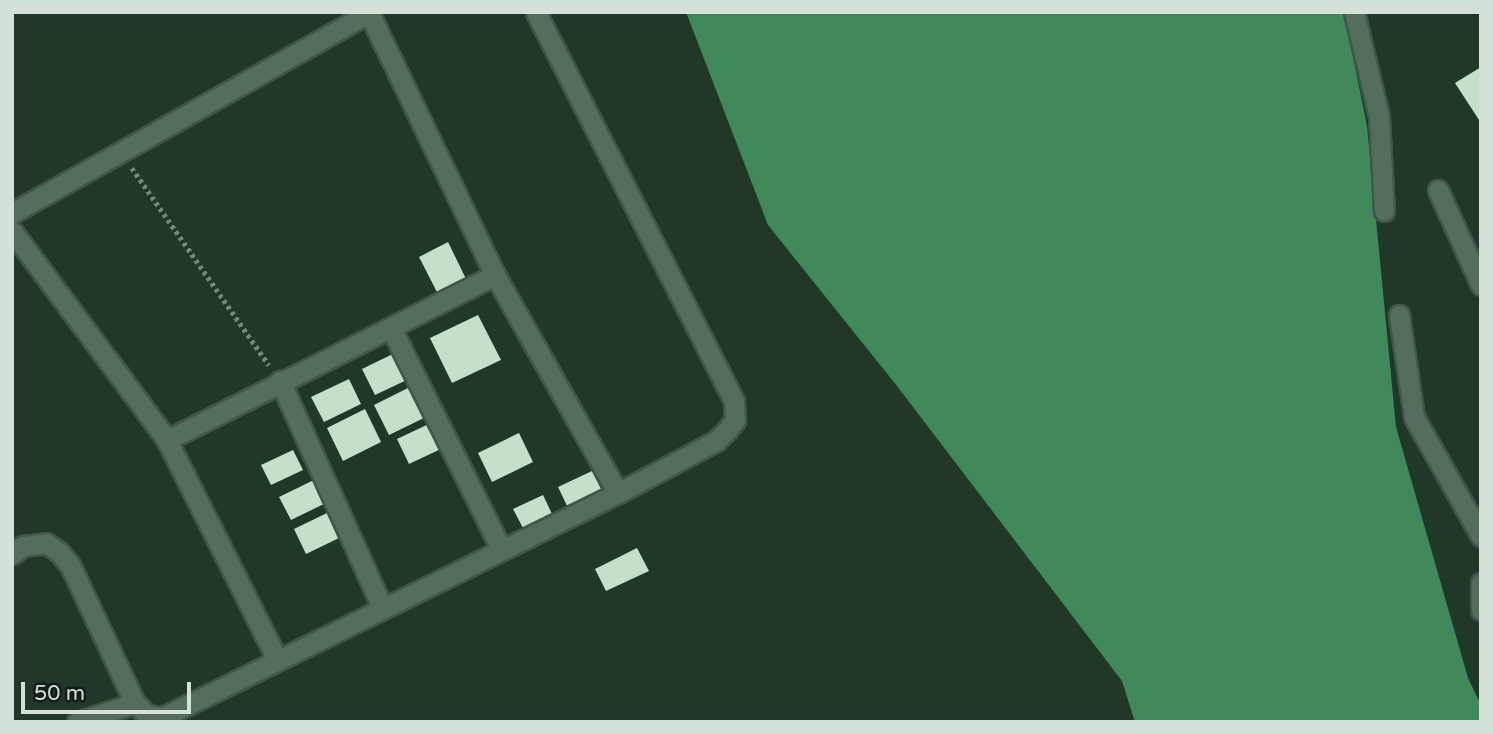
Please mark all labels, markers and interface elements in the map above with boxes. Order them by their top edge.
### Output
scale bar [24,668,194,712]
text: 50 m [34,681,85,706]

